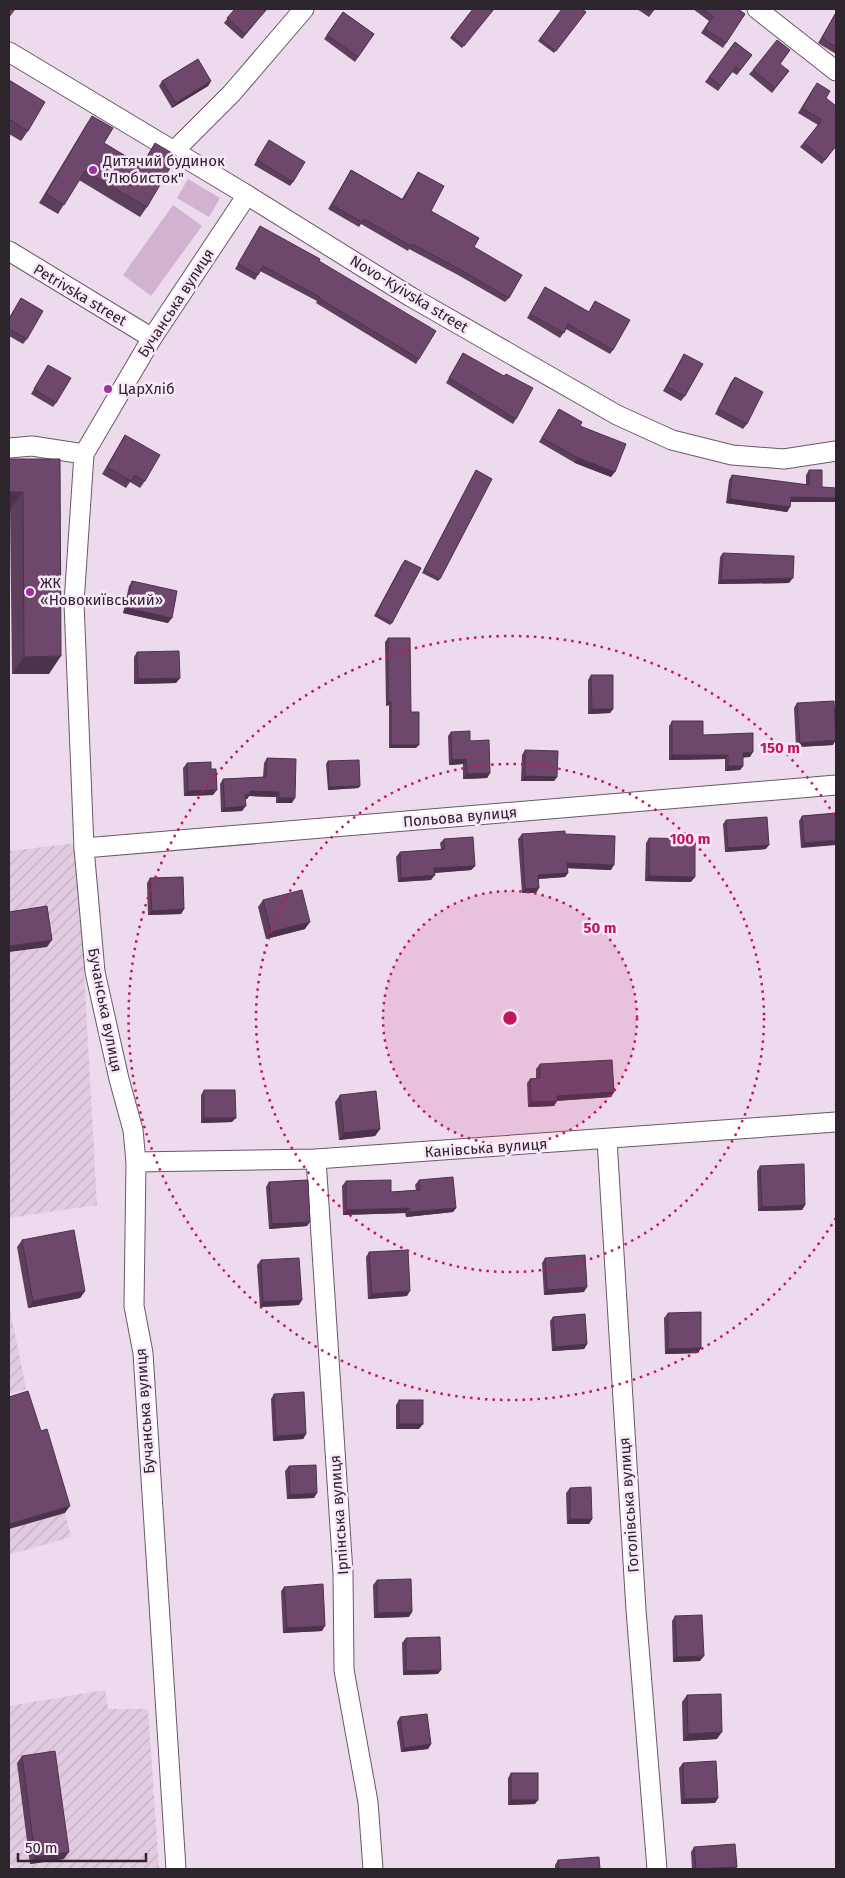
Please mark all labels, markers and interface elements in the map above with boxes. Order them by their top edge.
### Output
place label: Дитячий будинок "Любисток" [102,152,225,187]
marker: Дитячий будинок "Любисток" [87,164,99,176]
street label: Бучанська вулиця [134,245,218,361]
street label: Novo-Kyivska street [347,252,472,337]
street label: Petrivska street [30,260,130,330]
place label: ЦарХліб [118,380,175,398]
marker: ЦарХліб [102,383,114,395]
place label: ЖК «Новокиївський» [40,574,163,609]
marker: ЖК «Новокиївський» [24,586,36,598]
text: 150 m [760,739,800,757]
street label: Польова вулиця [402,803,518,831]
text: 100 m [670,830,710,848]
text: 50 m [583,919,617,937]
street label: Бучанська вулиця [84,946,126,1074]
centre of rings [501,1009,519,1027]
street label: Канівська вулиця [424,1135,548,1161]
street label: Бучанська вулиця [132,1347,158,1475]
street label: Гоголівська вулиця [615,1437,643,1573]
street label: Ірпінська вулиця [326,1454,352,1576]
scale bar [18,1830,145,1862]
text: 50 m [25,1839,58,1857]

